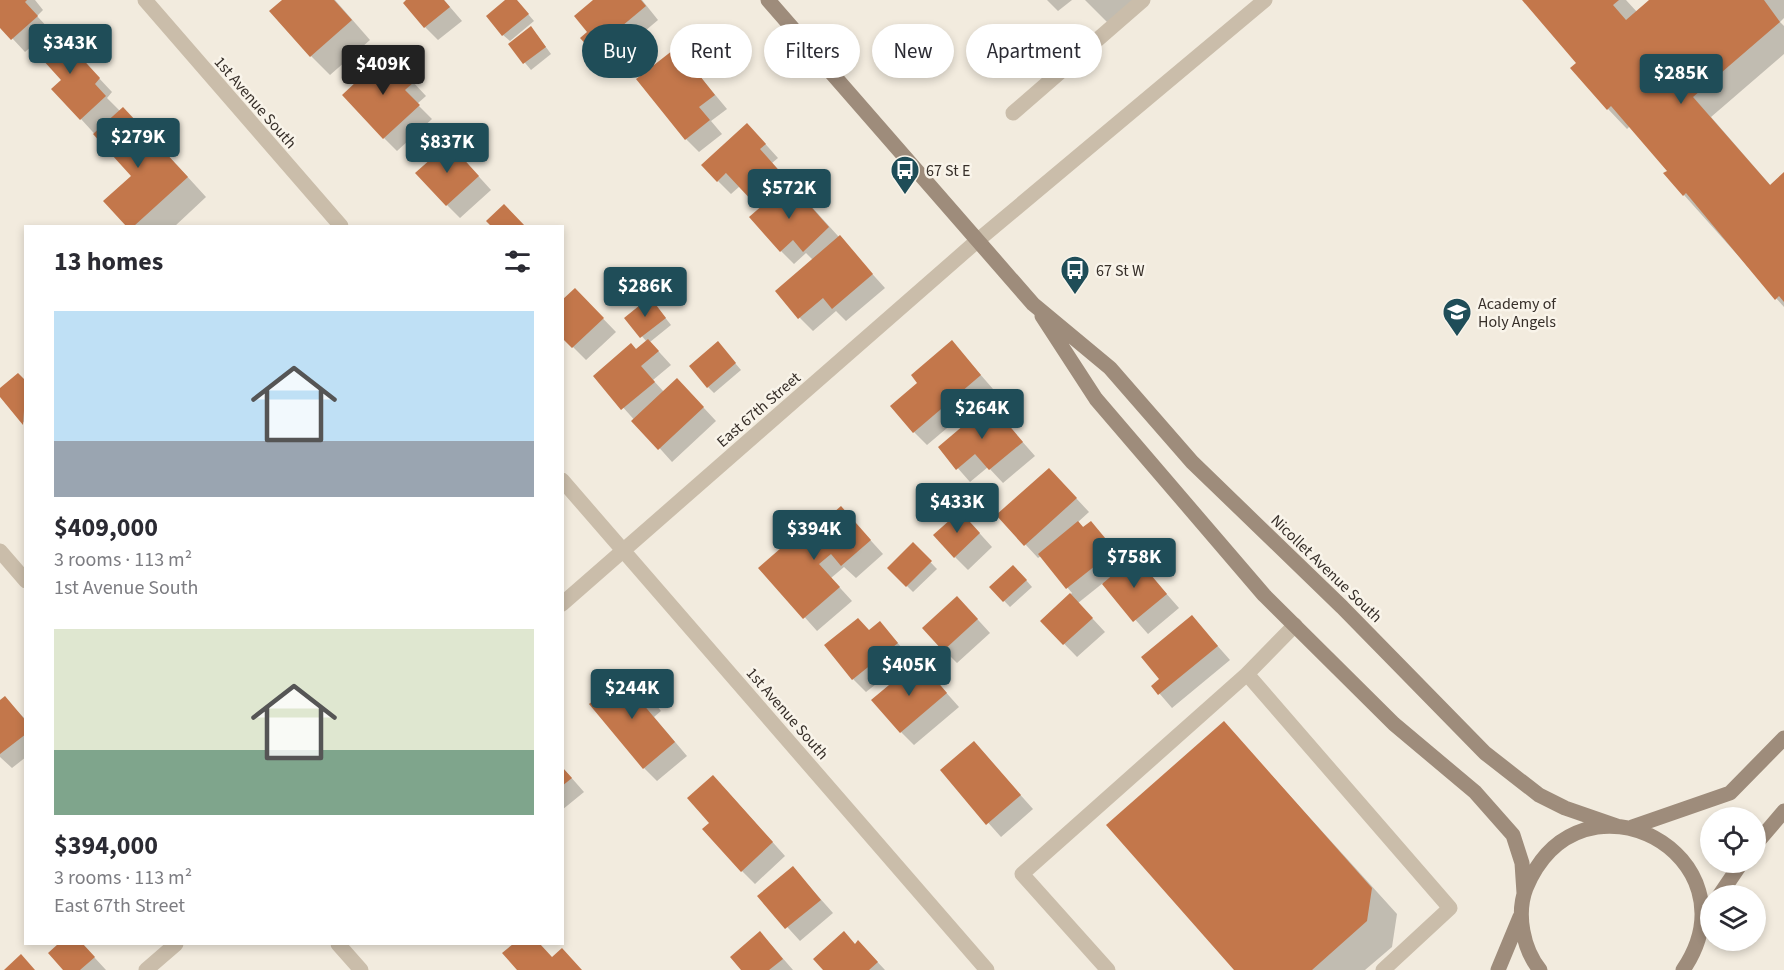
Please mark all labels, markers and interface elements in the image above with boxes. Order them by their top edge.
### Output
pin: $343K [28,24,112,75]
chip: Buy [582,24,658,78]
chip: Rent [670,24,752,78]
chip: Filters [764,24,860,78]
chip: New [872,24,954,78]
chip: Apartment [966,24,1102,78]
text: $343K [43,29,97,57]
pin: $409K [341,45,425,96]
text: $409K [356,50,410,78]
street label: 1st Avenue South [209,52,301,153]
pin: $285K [1639,54,1723,105]
text: $285K [1654,59,1708,87]
pin: $279K [96,118,180,169]
text: $279K [111,123,165,151]
pin: $837K [405,123,489,174]
text: $837K [420,128,474,156]
bus stop icon: 67 St E [889,154,921,196]
place label: 67 St E [926,160,970,182]
pin: $572K [747,169,831,220]
text: $572K [762,174,816,202]
text: 13 homes [54,243,163,280]
icon: filters [501,245,534,278]
bus stop icon: 67 St W [1059,254,1091,296]
place label: 67 St W [1096,260,1145,282]
pin: $286K [603,267,687,318]
text: $286K [618,272,672,300]
place label: Academy of Holy Angels [1478,293,1557,333]
school or university icon: Academy of Holy Angels [1441,296,1473,338]
icon: home [240,350,348,458]
street label: East 67th Street [712,367,806,452]
pin: $264K [940,389,1024,440]
text: $264K [955,394,1009,422]
pin: $433K [915,483,999,534]
text: $433K [930,488,984,516]
text: $409,000 [54,509,158,546]
pin: $394K [772,510,856,561]
street label: Nicollet Avenue South [1266,510,1387,628]
text: $394K [787,515,841,543]
pin: $758K [1092,538,1176,589]
text: $758K [1107,543,1161,571]
text: 3 rooms · 113 m² [54,546,192,574]
text: 1st Avenue South [54,574,198,602]
pin: $405K [867,646,951,697]
text: $405K [882,651,936,679]
street label: 1st Avenue South [741,663,833,764]
icon: home [240,668,348,776]
pin: $244K [590,669,674,720]
text: $244K [605,674,659,702]
map controls [1700,807,1766,951]
button: locate [1700,807,1766,873]
text: $394,000 [54,827,158,864]
text: 3 rooms · 113 m² [54,864,192,892]
button: layers [1700,885,1766,951]
text: East 67th Street [54,892,185,920]

